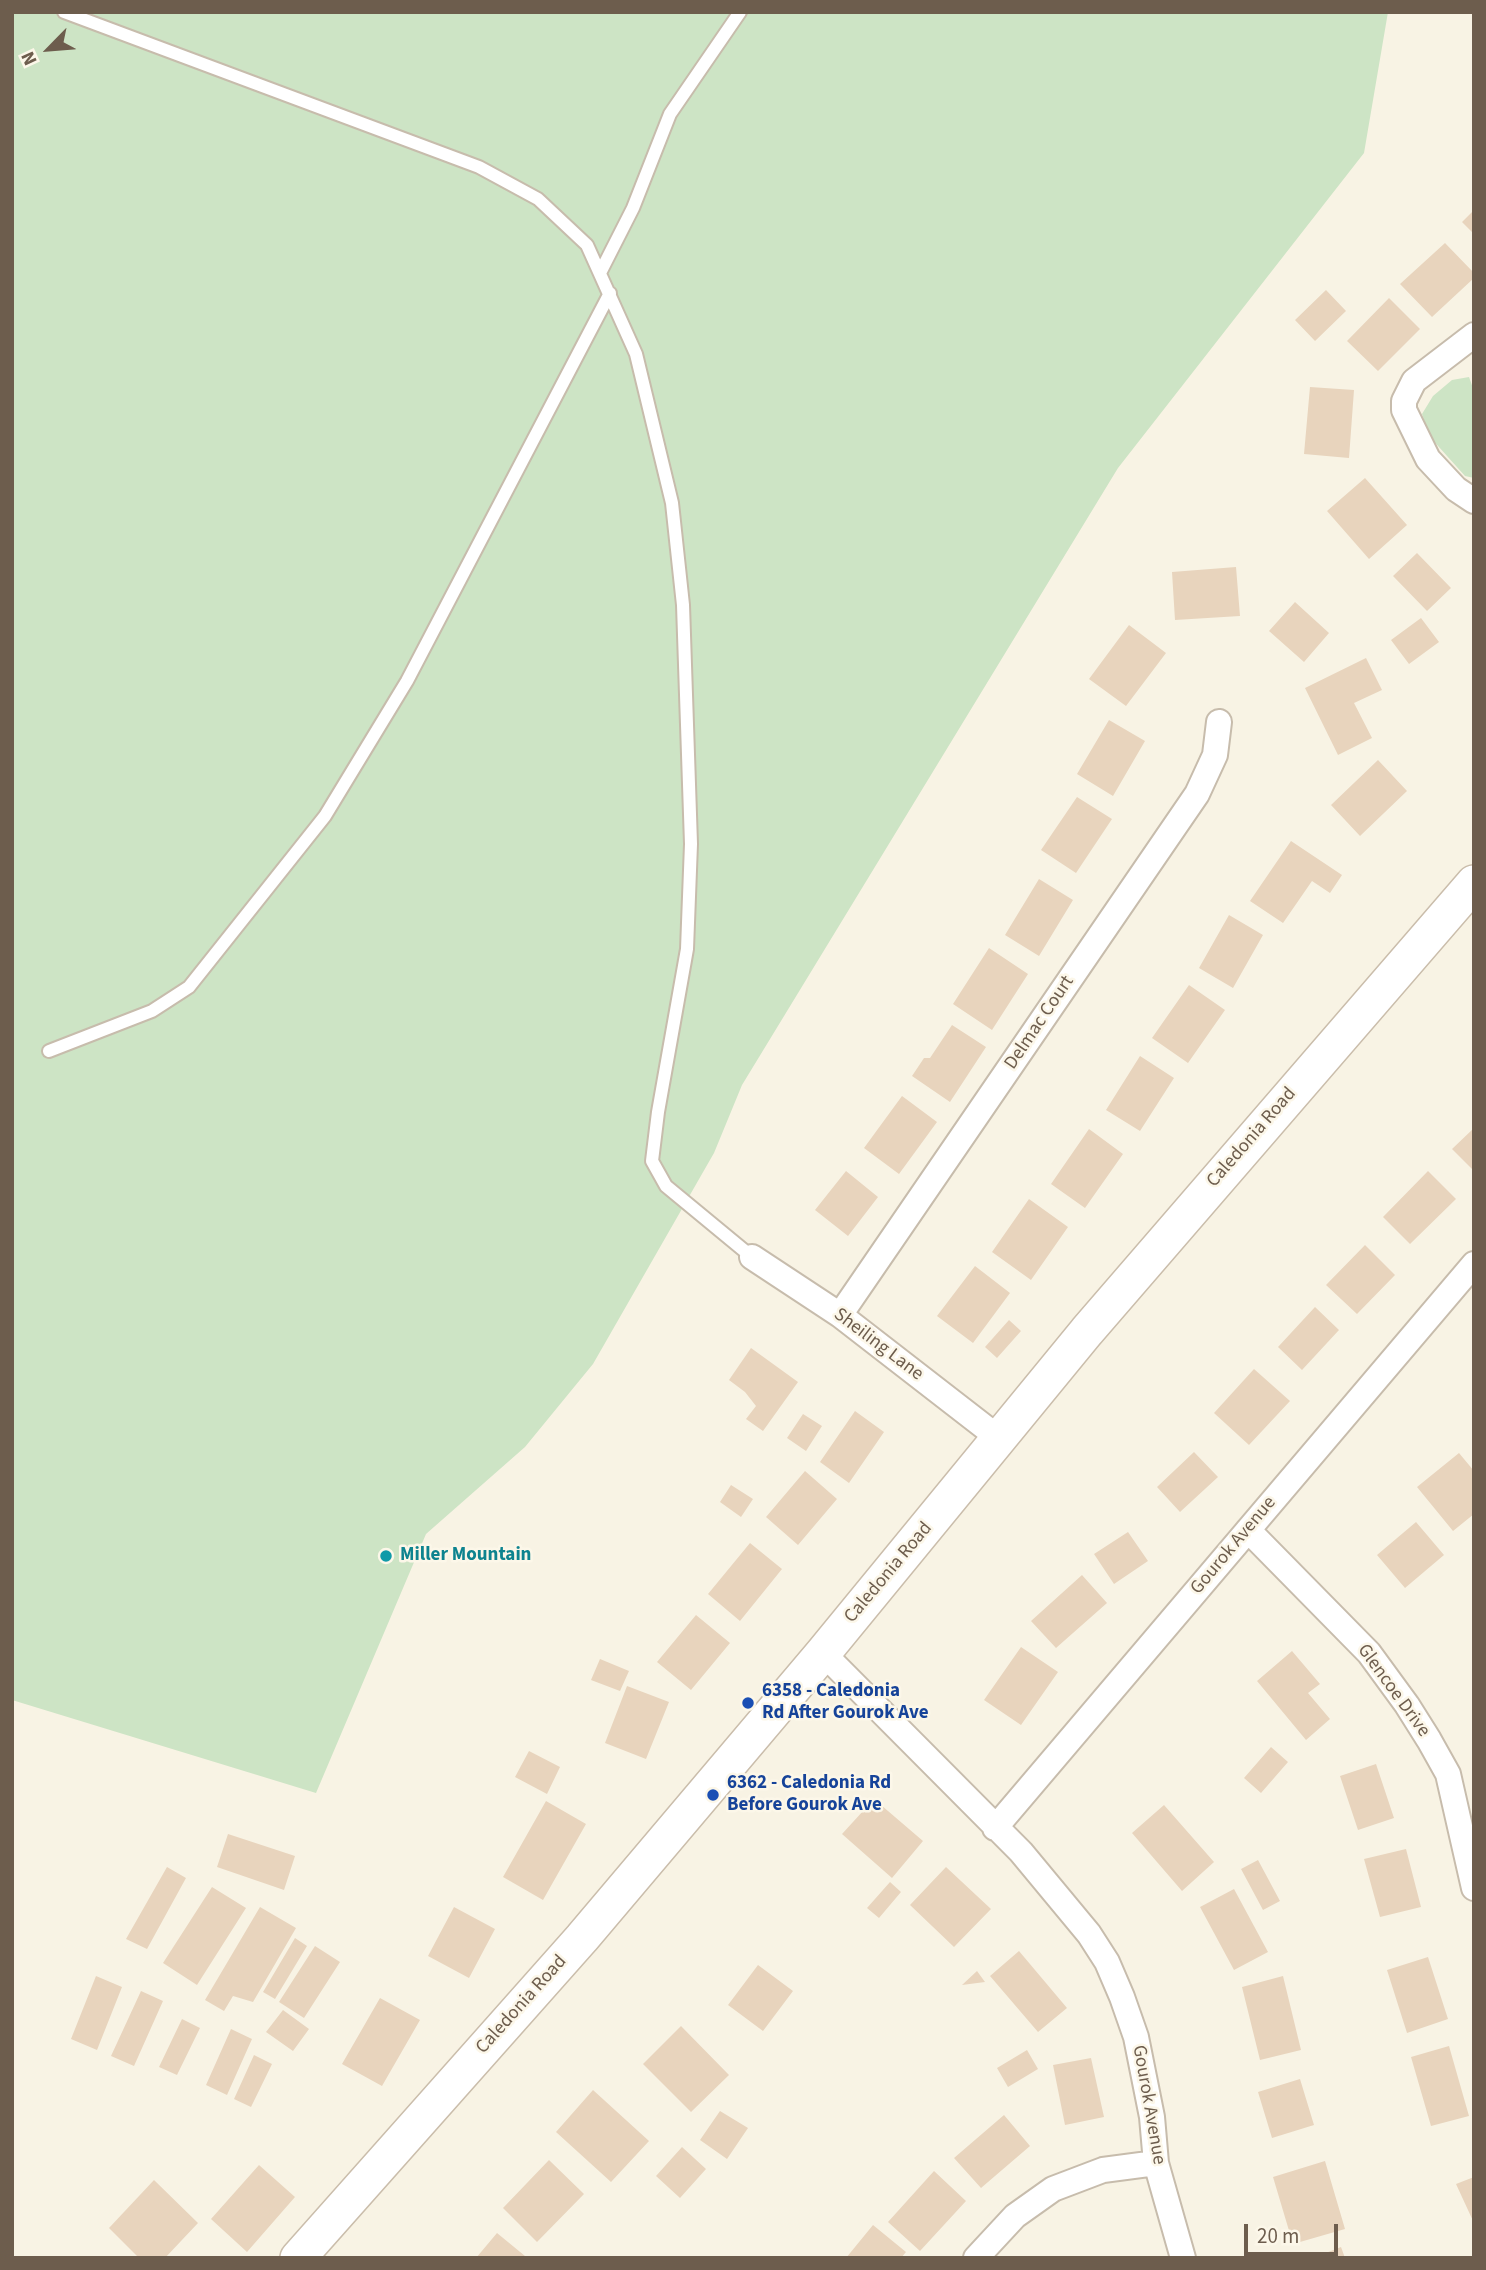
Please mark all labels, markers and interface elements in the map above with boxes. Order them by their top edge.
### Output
north arrow [14,14,84,84]
text: N [15,47,44,70]
street label: Delmac Court [1000,972,1080,1074]
street label: Caledonia Road [1202,1083,1302,1193]
street label: Sheiling Lane [829,1304,927,1386]
street label: Gourok Avenue [1186,1492,1282,1600]
street label: Caledonia Road [840,1518,938,1628]
place label: Miller Mountain [400,1545,531,1567]
marker: Miller Mountain [378,1548,394,1564]
street label: Glencoe Drive [1352,1640,1434,1742]
place label: 6358 - Caledonia Rd After Gourok Ave [762,1681,929,1725]
marker: 6358 - Caledonia Rd After Gourok Ave [740,1695,756,1711]
place label: 6362 - Caledonia Rd Before Gourok Ave [727,1773,891,1817]
marker: 6362 - Caledonia Rd Before Gourok Ave [705,1787,721,1803]
street label: Caledonia Road [472,1951,572,2059]
street label: Gourok Avenue [1126,2044,1170,2166]
scale bar [1248,2210,1342,2254]
text: 20 m [1257,2221,1299,2251]

